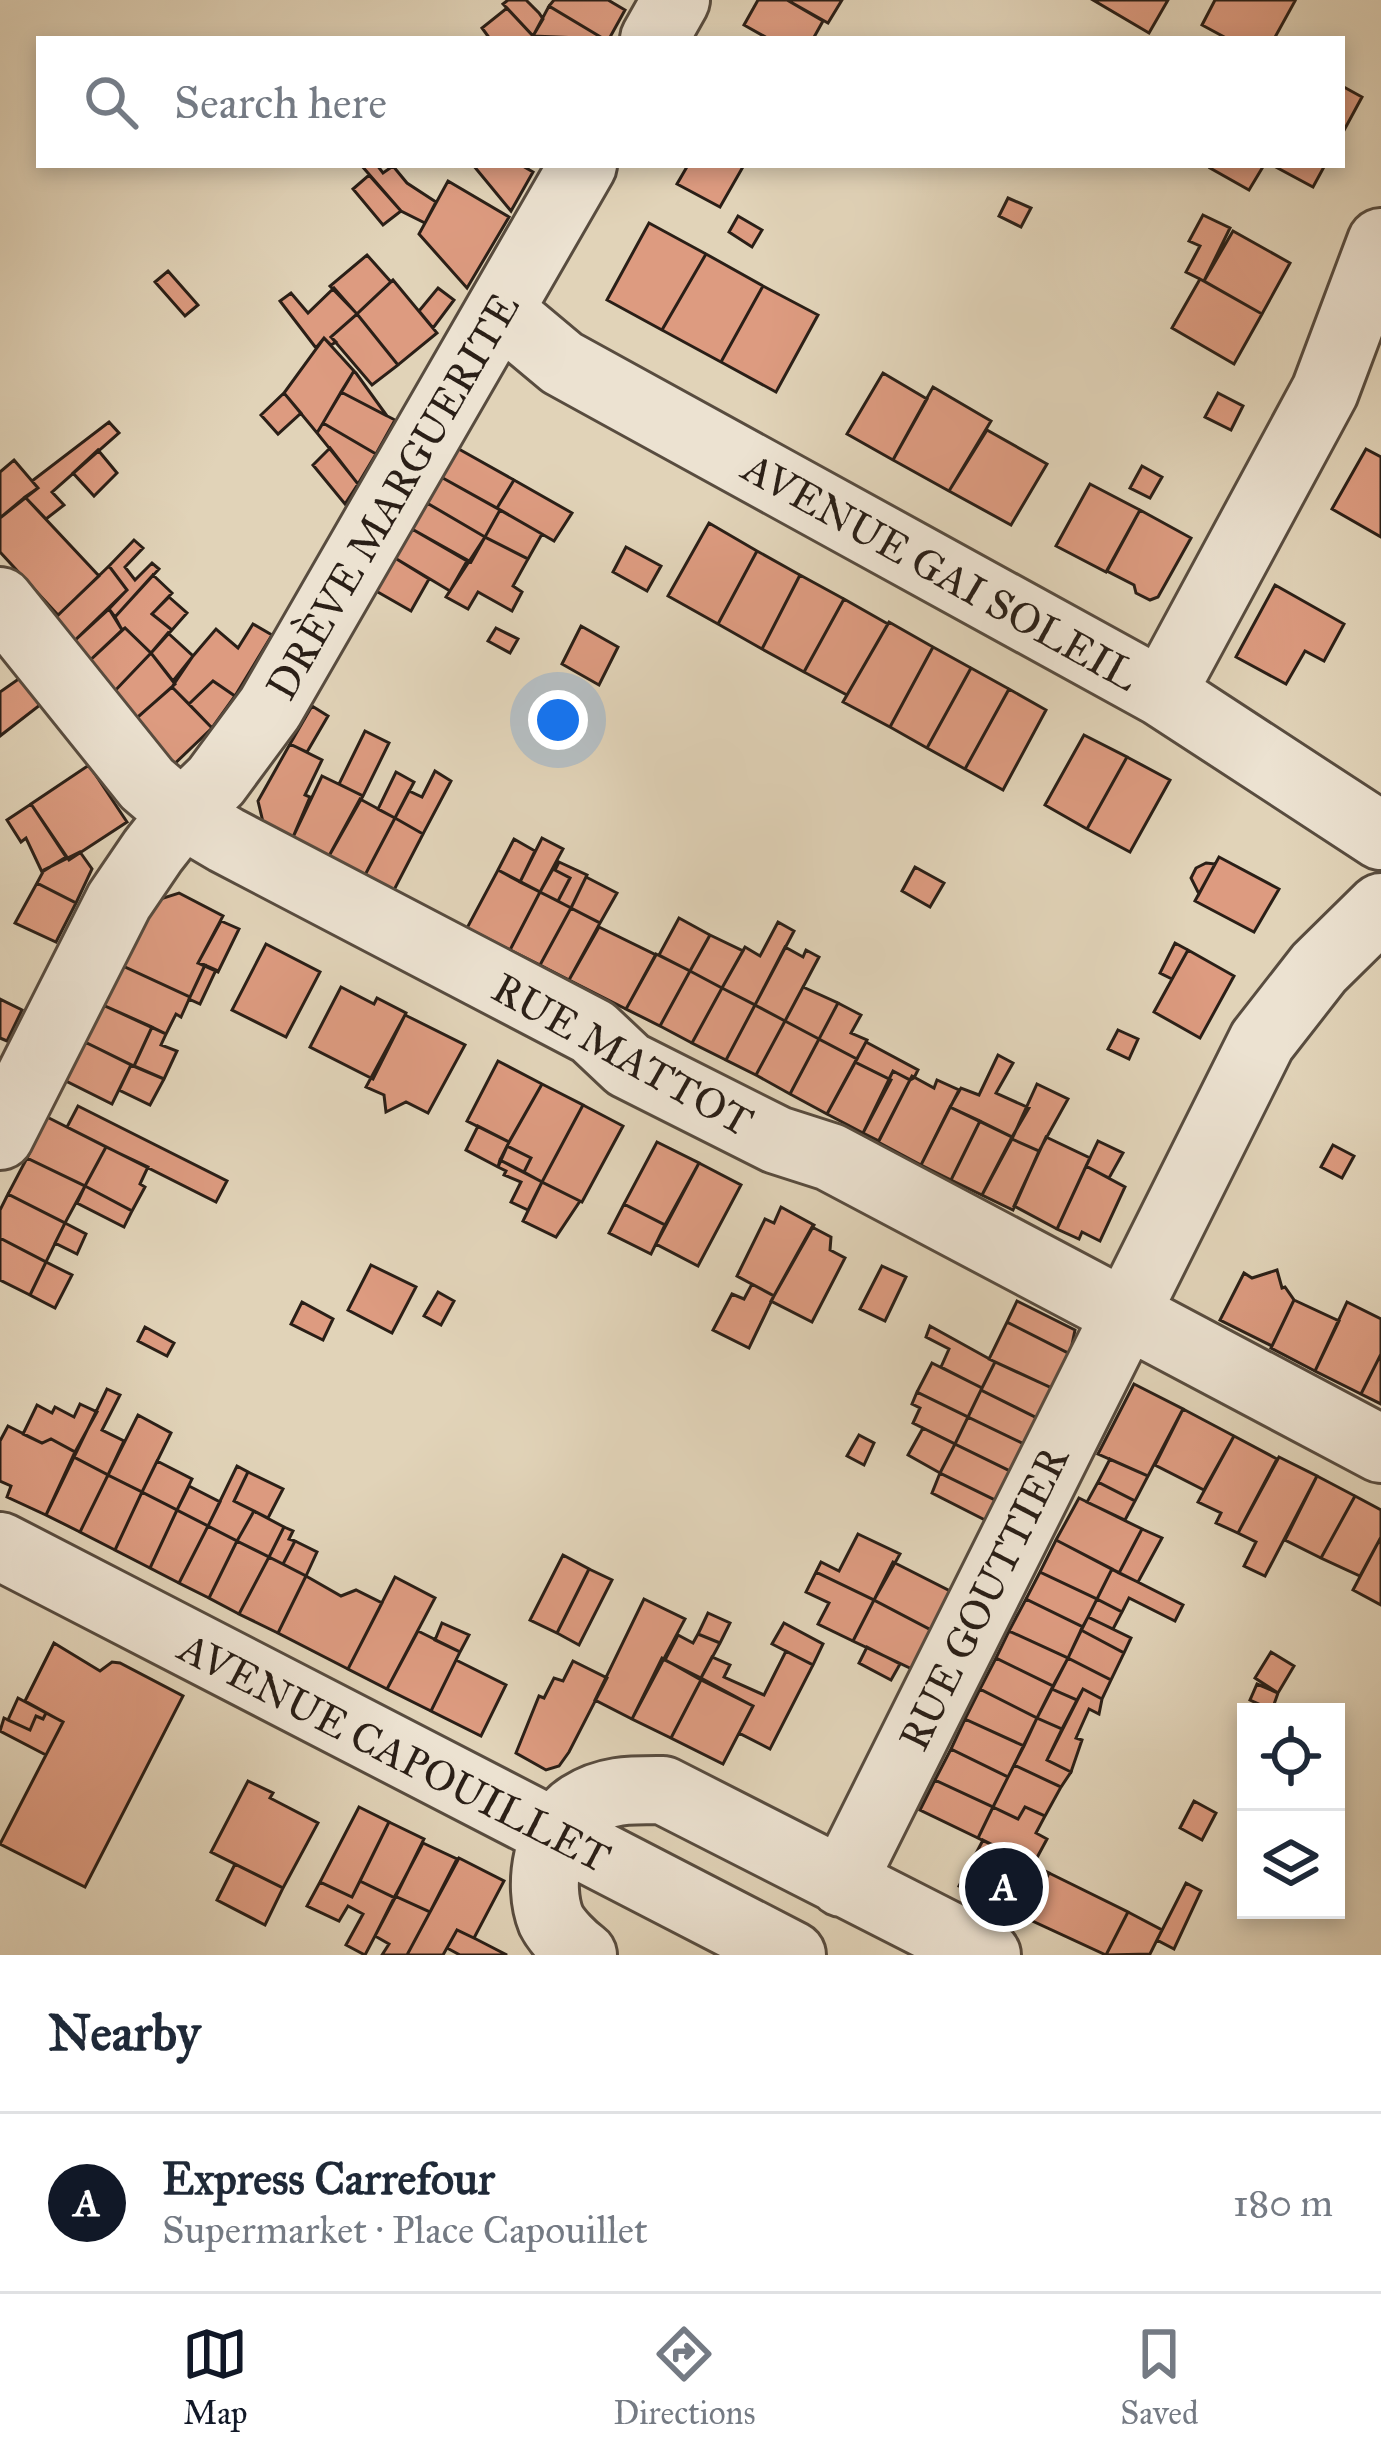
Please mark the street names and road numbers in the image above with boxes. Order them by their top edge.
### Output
street label: DRÈVE MARGUERITE [254,283,531,709]
street label: AVENUE GAI SOLEIL [732,440,1147,702]
street label: RUE MATTOT [483,962,762,1148]
street label: RUE GOUTTIER [888,1437,1081,1759]
street label: AVENUE CAPOUILLET [168,1621,619,1884]

